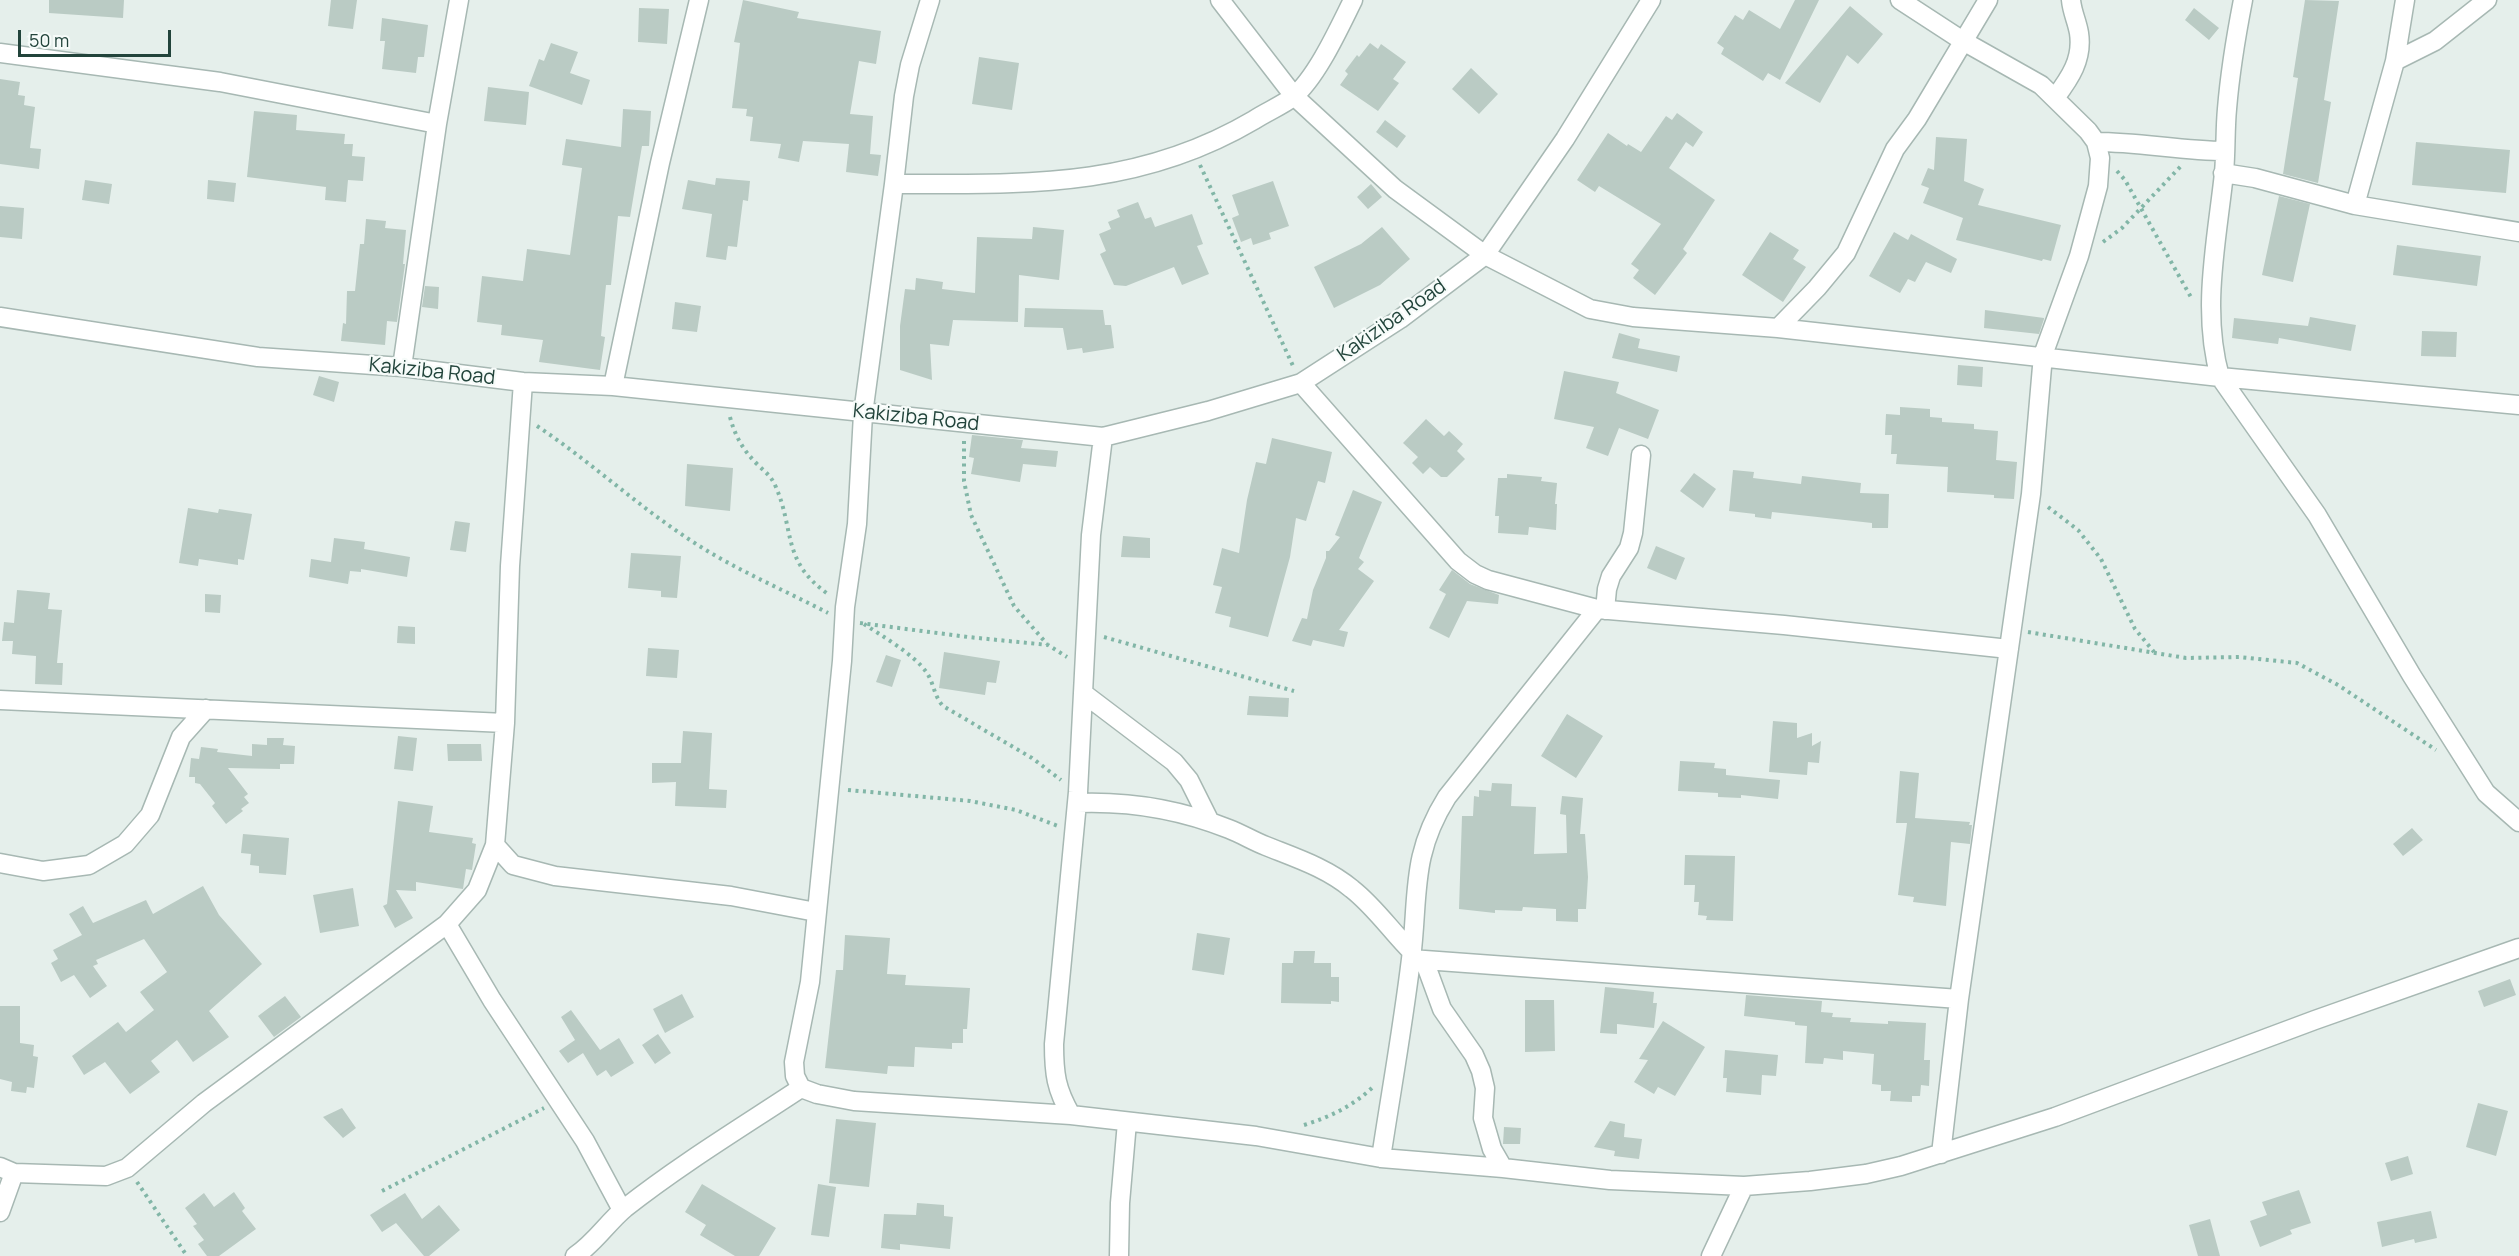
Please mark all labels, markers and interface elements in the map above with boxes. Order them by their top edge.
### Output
scale bar [21,18,174,56]
text: 50 m [29,28,69,52]
street label: Kakiziba Road [1333,275,1451,367]
street label: Kakiziba Road [368,353,496,391]
street label: Kakiziba Road [852,399,980,437]

